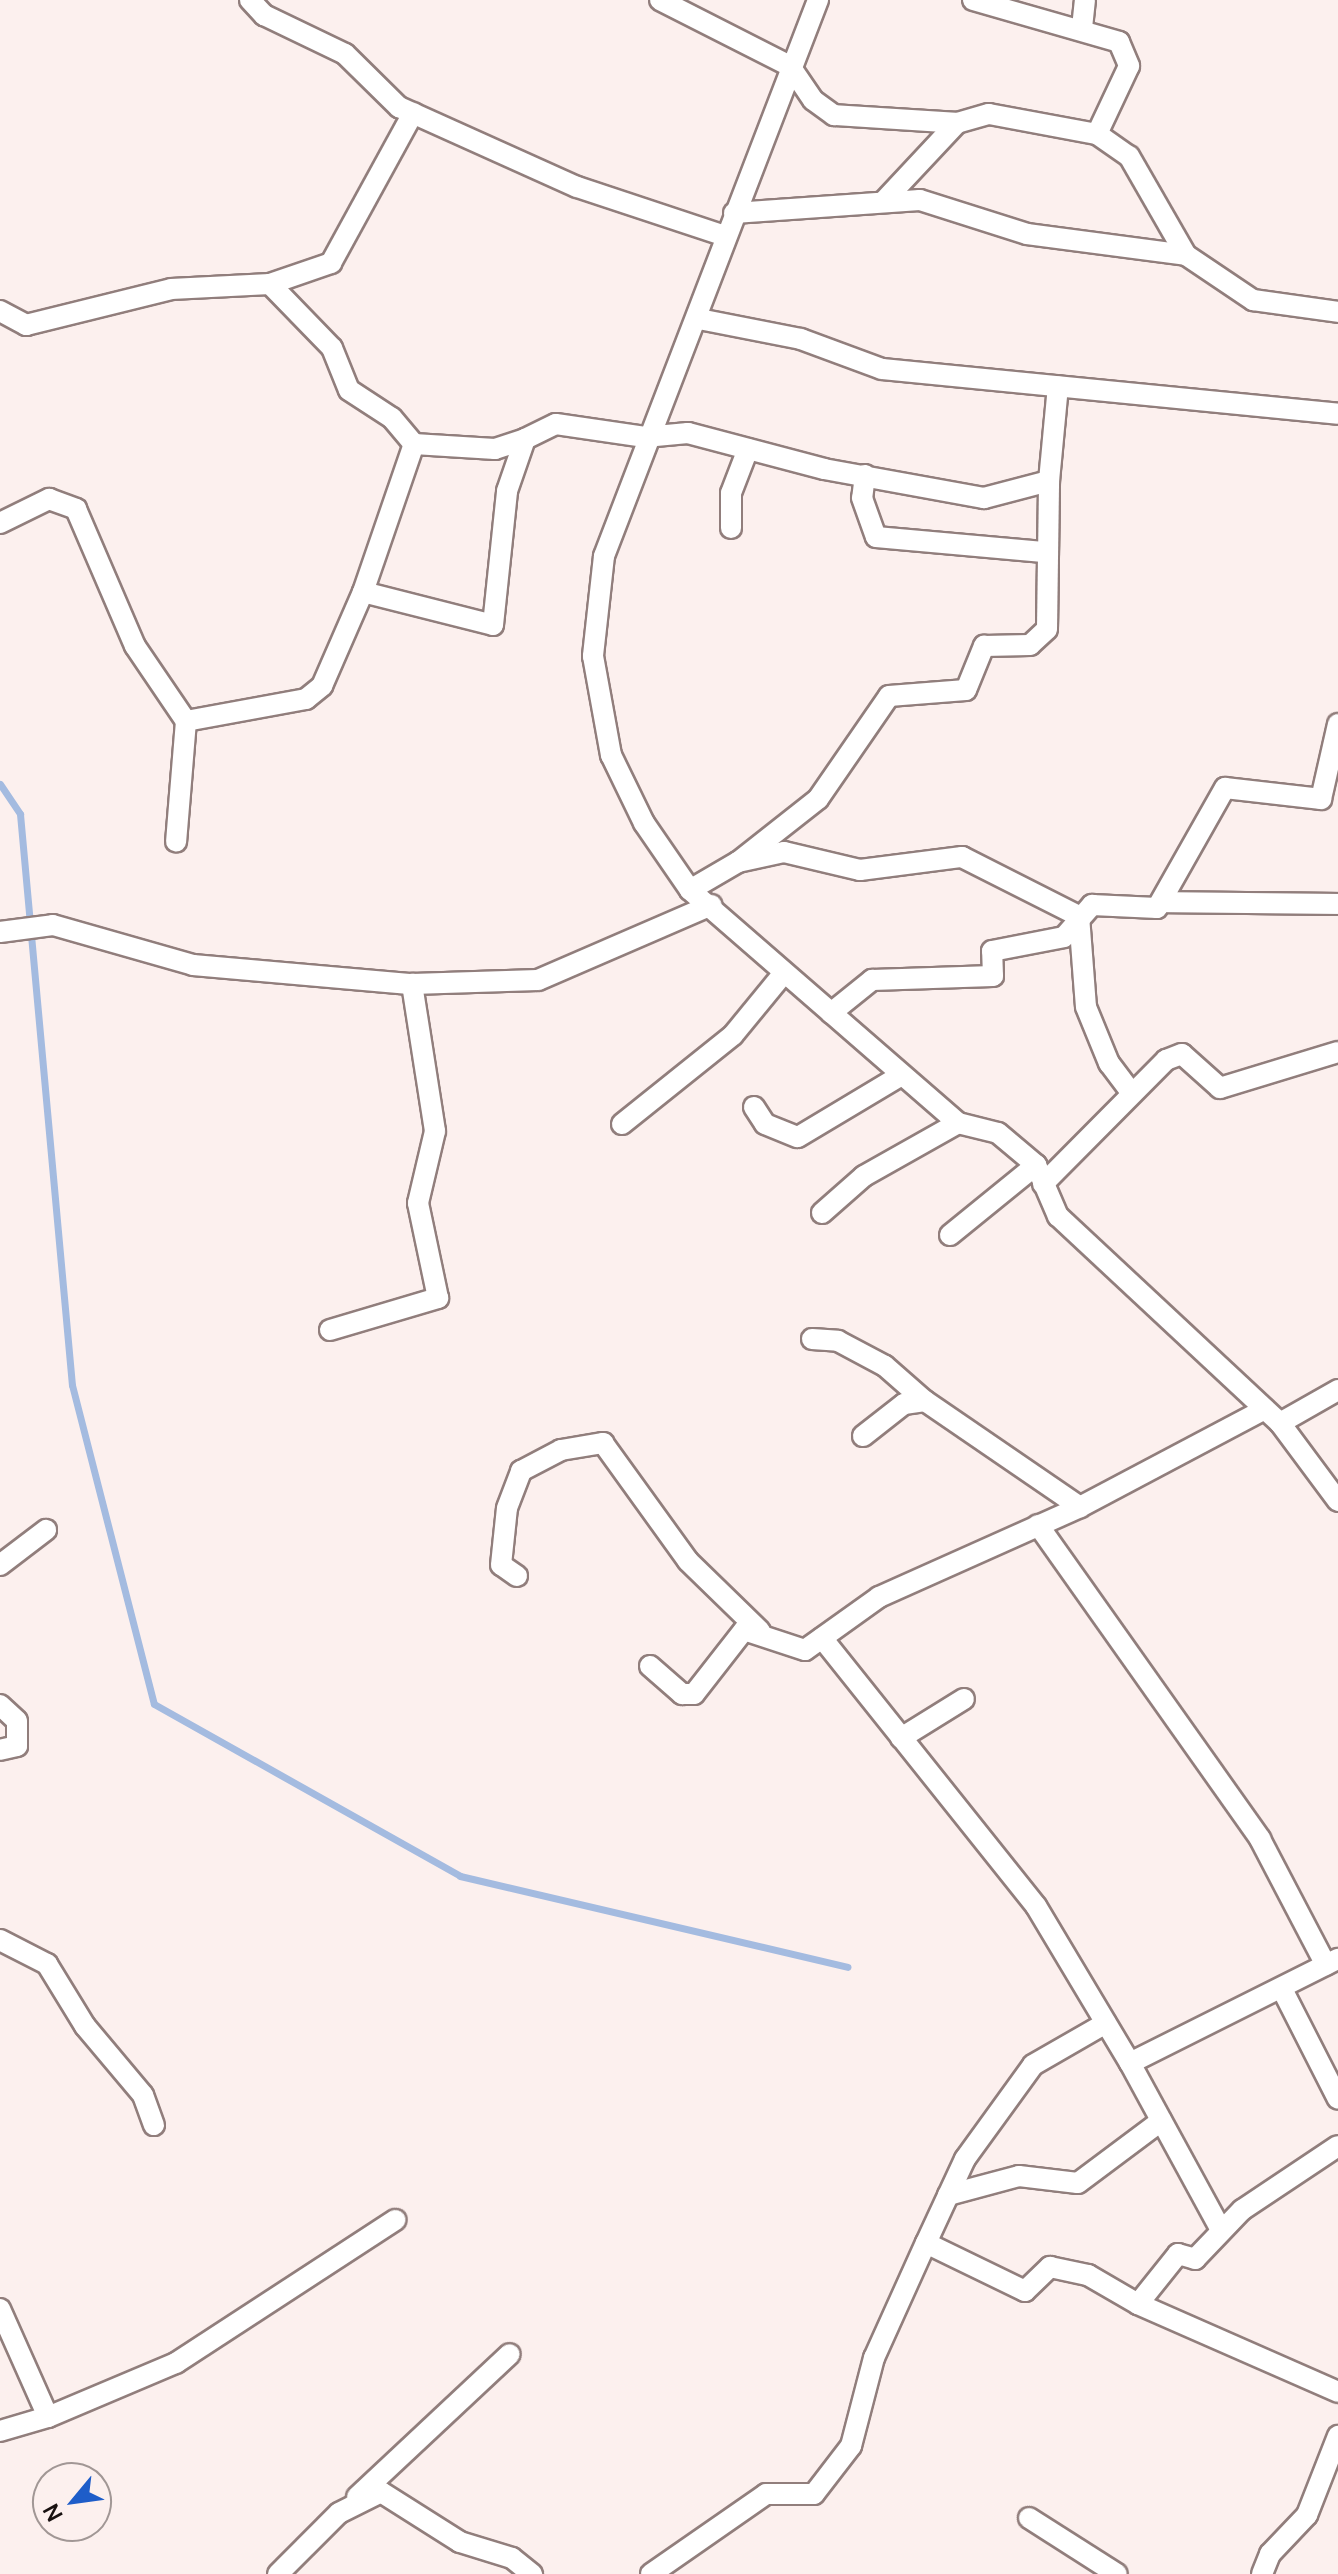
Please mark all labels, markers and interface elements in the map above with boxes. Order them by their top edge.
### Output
north arrow [32,2462,112,2542]
text: N [36,2498,70,2527]

